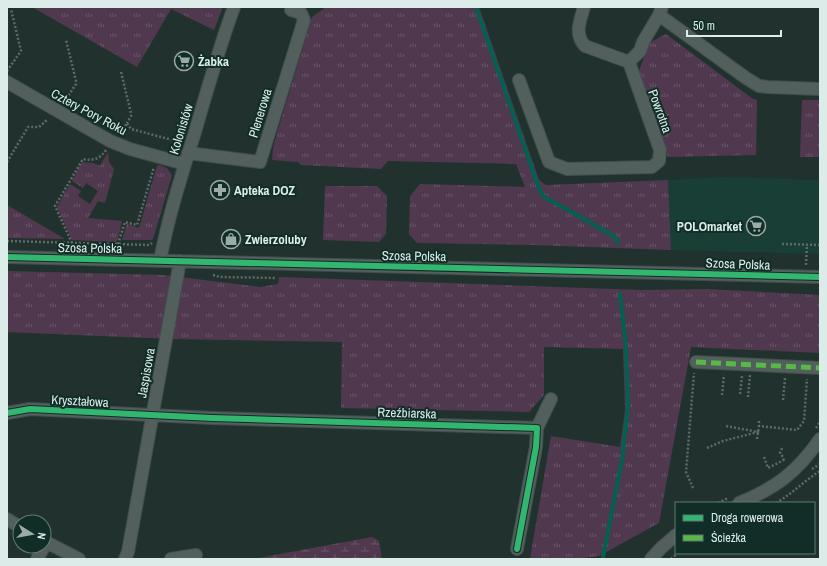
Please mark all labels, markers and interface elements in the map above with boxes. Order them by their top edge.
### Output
scale bar [687,12,781,38]
text: 50 m [693,18,715,34]
supermarket icon: Żabka [173,50,195,72]
place label: Żabka [198,53,229,70]
street label: Cztery Pory Roku [48,85,130,139]
street label: Plenerowa [245,86,276,140]
street label: Powrotna [644,87,676,135]
street label: Kolonistów [165,101,197,156]
pharmacy icon: Apteka DOZ [209,179,231,201]
place label: Apteka DOZ [234,182,295,199]
supermarket icon: POLOmarket [745,215,767,237]
place label: POLOmarket [677,218,742,235]
shop icon: Zwierzoluby [220,228,242,250]
place label: Zwierzoluby [245,231,307,248]
street label: Szosa Polska [58,239,123,257]
street label: Szosa Polska [382,247,447,265]
street label: Szosa Polska [705,254,771,274]
street label: Jaspisowa [133,347,159,399]
street label: Kryształowa [51,391,109,411]
street label: Rzeźbiarska [377,403,437,423]
legend [675,502,815,554]
text: Droga rowerowa [711,510,784,526]
north arrow [12,514,52,554]
text: Ścieżka [711,530,747,546]
text: N [34,531,49,540]

